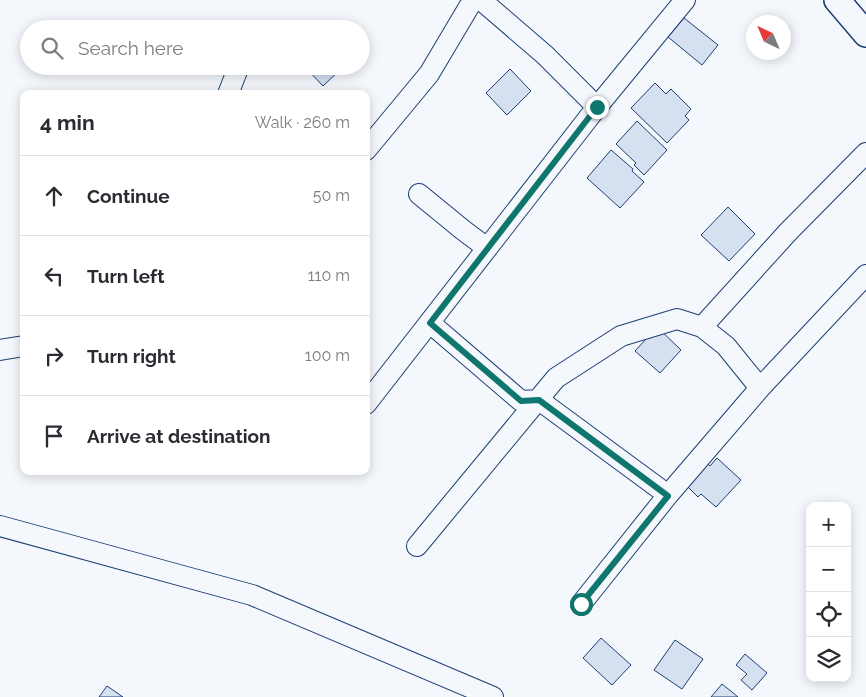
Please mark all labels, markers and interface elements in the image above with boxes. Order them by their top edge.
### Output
north arrow [746,15,791,60]
search box [20,20,370,75]
icon: search [38,34,66,62]
text: Search here [78,37,184,59]
route end [586,96,609,119]
text: 4 min [40,110,95,135]
text: Walk · 260 m [255,113,350,132]
icon: ahead [40,182,68,210]
text: Continue [87,185,170,207]
text: 50 m [313,186,350,205]
icon: left [40,262,68,290]
text: Turn left [87,265,164,287]
text: 110 m [308,266,350,285]
icon: right [40,342,68,370]
text: Turn right [87,345,176,367]
text: 100 m [305,346,350,365]
icon: arrive [40,422,68,450]
text: Arrive at destination [87,425,271,447]
map controls [806,502,851,682]
button: + [806,502,851,547]
button: − [806,547,851,592]
button: locate [806,592,851,637]
route start [570,593,593,616]
button: layers [806,637,851,682]

